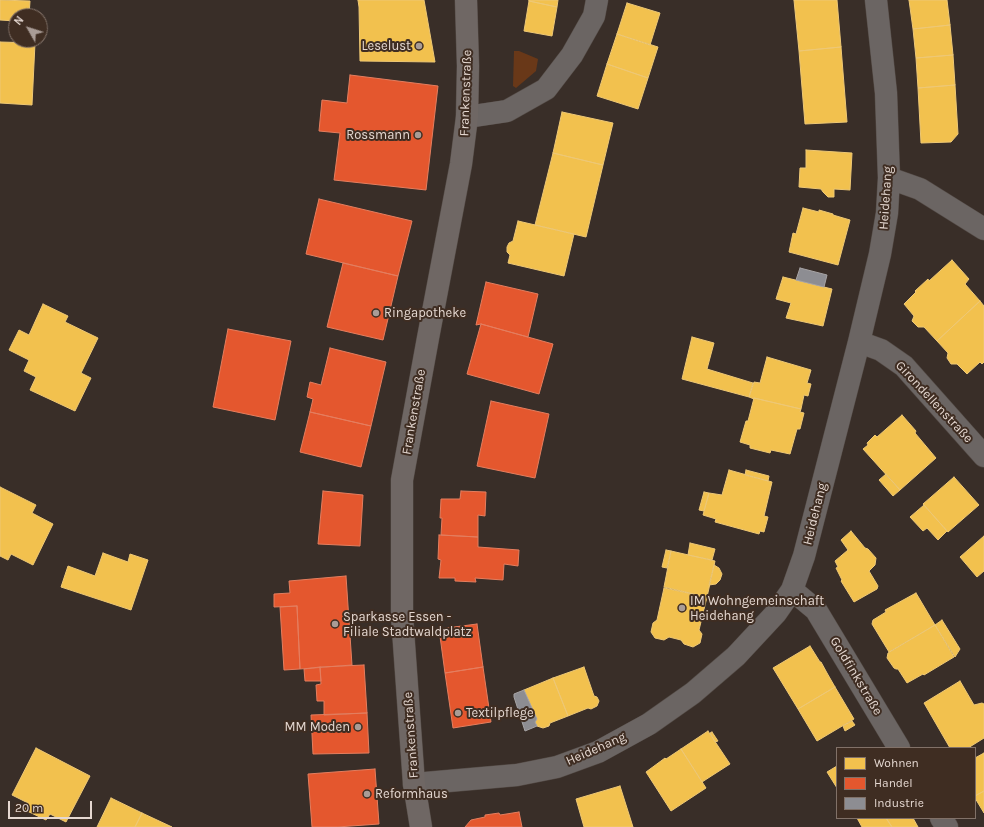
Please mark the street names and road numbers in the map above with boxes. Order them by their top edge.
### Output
street label: Frankenstraße [457,49,475,137]
street label: Heidehang [876,166,896,230]
street label: Girondellenstraße [892,358,976,446]
street label: Frankenstraße [399,368,429,456]
street label: Heidehang [800,481,830,547]
street label: Goldfinkstraße [827,634,885,718]
street label: Frankenstraße [400,691,422,779]
street label: Heidehang [564,729,628,769]

